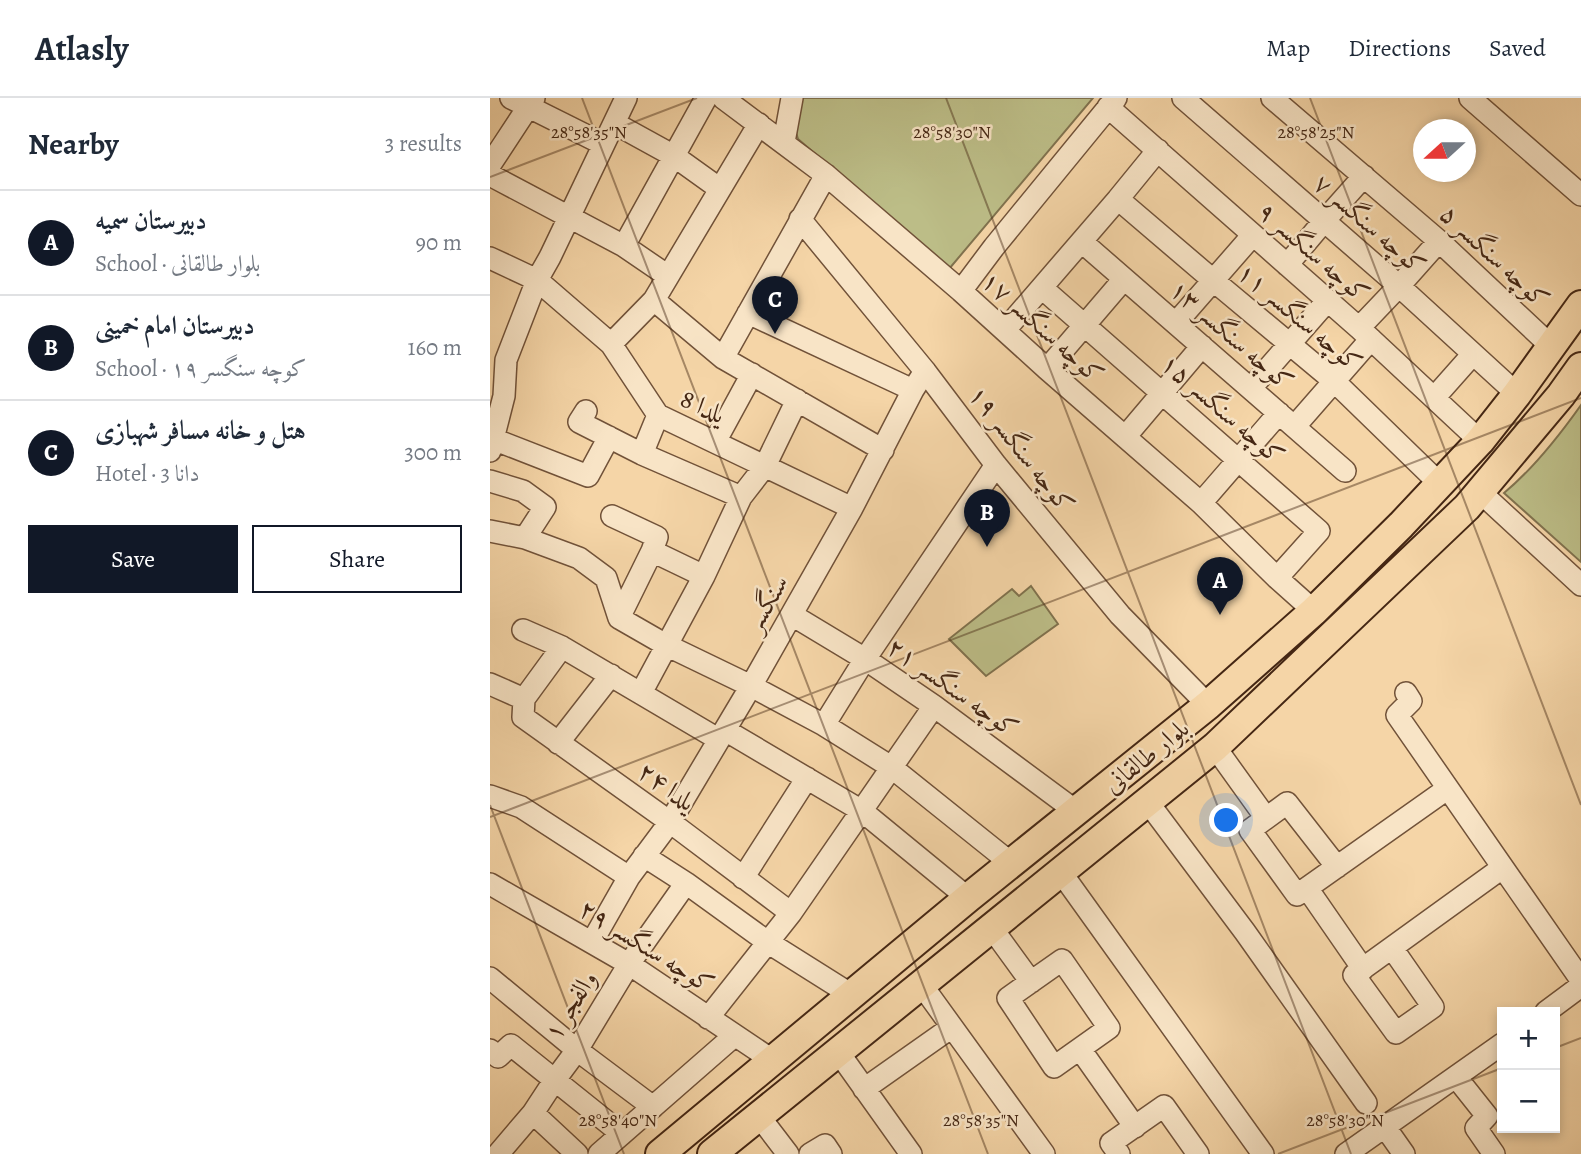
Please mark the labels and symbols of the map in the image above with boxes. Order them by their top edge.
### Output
north arrow [1413,119,1476,182]
text: 28°58'35"N [551,120,627,144]
text: 28°58'30"N [913,120,991,144]
text: 28°58'25"N [1278,120,1355,144]
street label: کوچه سنگسر ۷ [1306,166,1433,283]
street label: کوچه سنگسر ۹ [1250,194,1377,311]
street label: کوچه سنگسر ۵ [1432,197,1557,316]
street label: کوچه سنگسر ۱۱ [1230,255,1370,380]
street label: کوچه سنگسر ۱۷ [974,263,1111,392]
street label: کوچه سنگسر ۱۳ [1162,272,1301,399]
pin: C [752,276,798,334]
street label: کوچه سنگسر ۱۵ [1153,346,1292,473]
street label: کوچه سنگسر ۱۹ [961,378,1083,520]
street label: یلدا 8 [675,381,733,433]
pin: B [964,489,1010,547]
pin: A [1197,557,1243,615]
street label: سنگسر [735,568,797,641]
street label: کوچه سنگسر ۲۱ [880,629,1025,746]
street label: بلوار طالقانی [1096,711,1197,802]
street label: یلدا ۲۴ [631,754,704,820]
your location [1209,803,1243,837]
street label: کوچه سنگسر ۲۹ [573,891,721,1002]
street label: والفجر ۱ [536,964,605,1047]
text: 28°58'40"N [579,1108,657,1132]
text: 28°58'35"N [943,1108,1019,1132]
text: 28°58'30"N [1306,1108,1384,1132]

